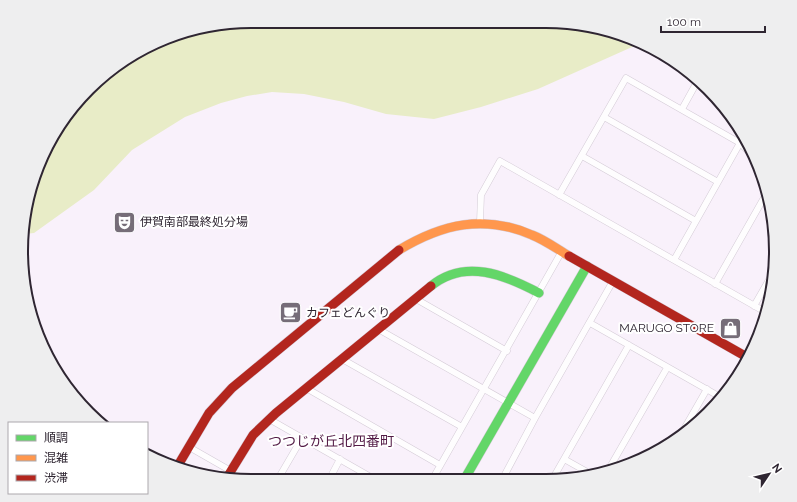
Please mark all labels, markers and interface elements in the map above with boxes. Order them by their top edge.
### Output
scale bar [661,8,765,34]
text: 100 m [667,15,701,29]
theatre icon: 伊賀南部最終処分場 [112,209,138,235]
place label: 伊賀南部最終処分場 [140,215,248,229]
cafe icon: カフェどんぐり [278,300,304,326]
place label: カフェどんぐり [306,306,390,320]
shop icon: MARUGO STORE [717,315,743,341]
place label: MARUGO STORE [619,321,714,335]
legend [8,422,148,494]
text: 順調 [44,431,68,445]
district label: つつじが丘北四番町 [268,433,394,449]
text: 混雑 [44,451,68,465]
north arrow [749,454,789,494]
text: N [769,461,785,476]
text: 渋滞 [44,471,68,485]

